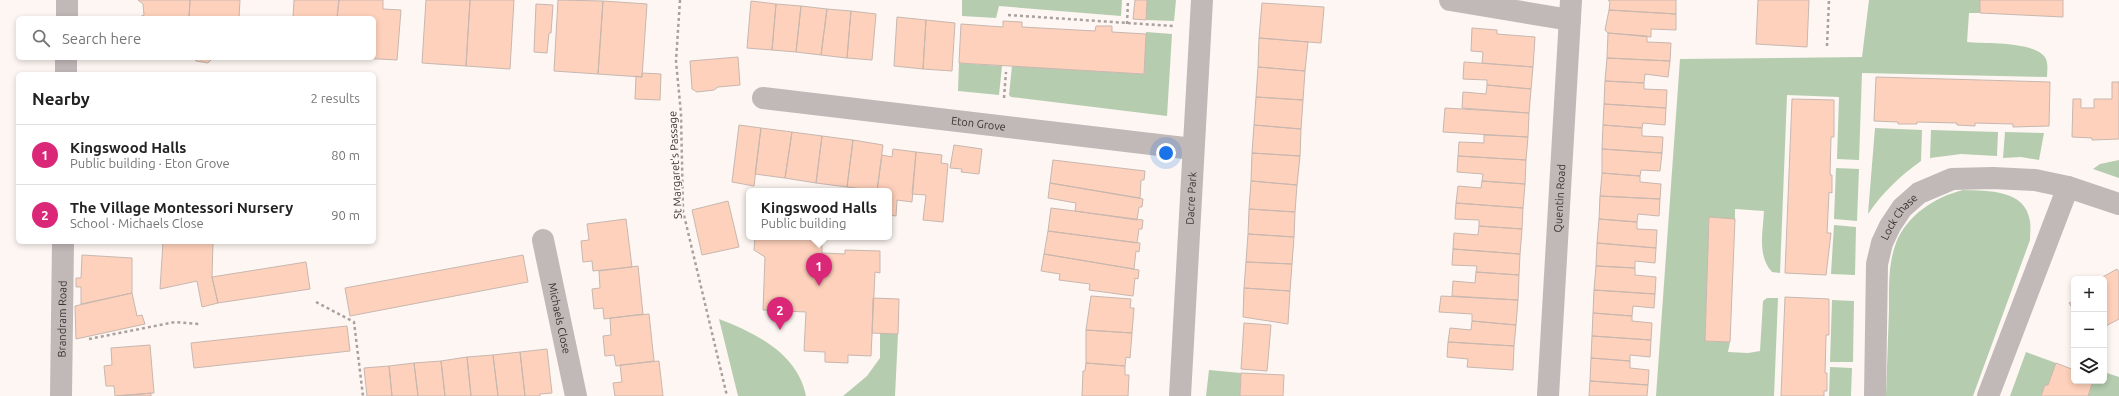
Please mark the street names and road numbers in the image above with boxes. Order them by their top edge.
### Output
street label: St Margaret's Passage [666,111,684,219]
street label: Eton Grove [950,114,1007,133]
street label: Quentin Road [1552,164,1567,233]
street label: Dacre Park [1184,171,1198,225]
street label: Lock Chase [1878,191,1920,242]
street label: Brandram Road [56,281,68,357]
street label: Michaels Close [546,282,573,355]

